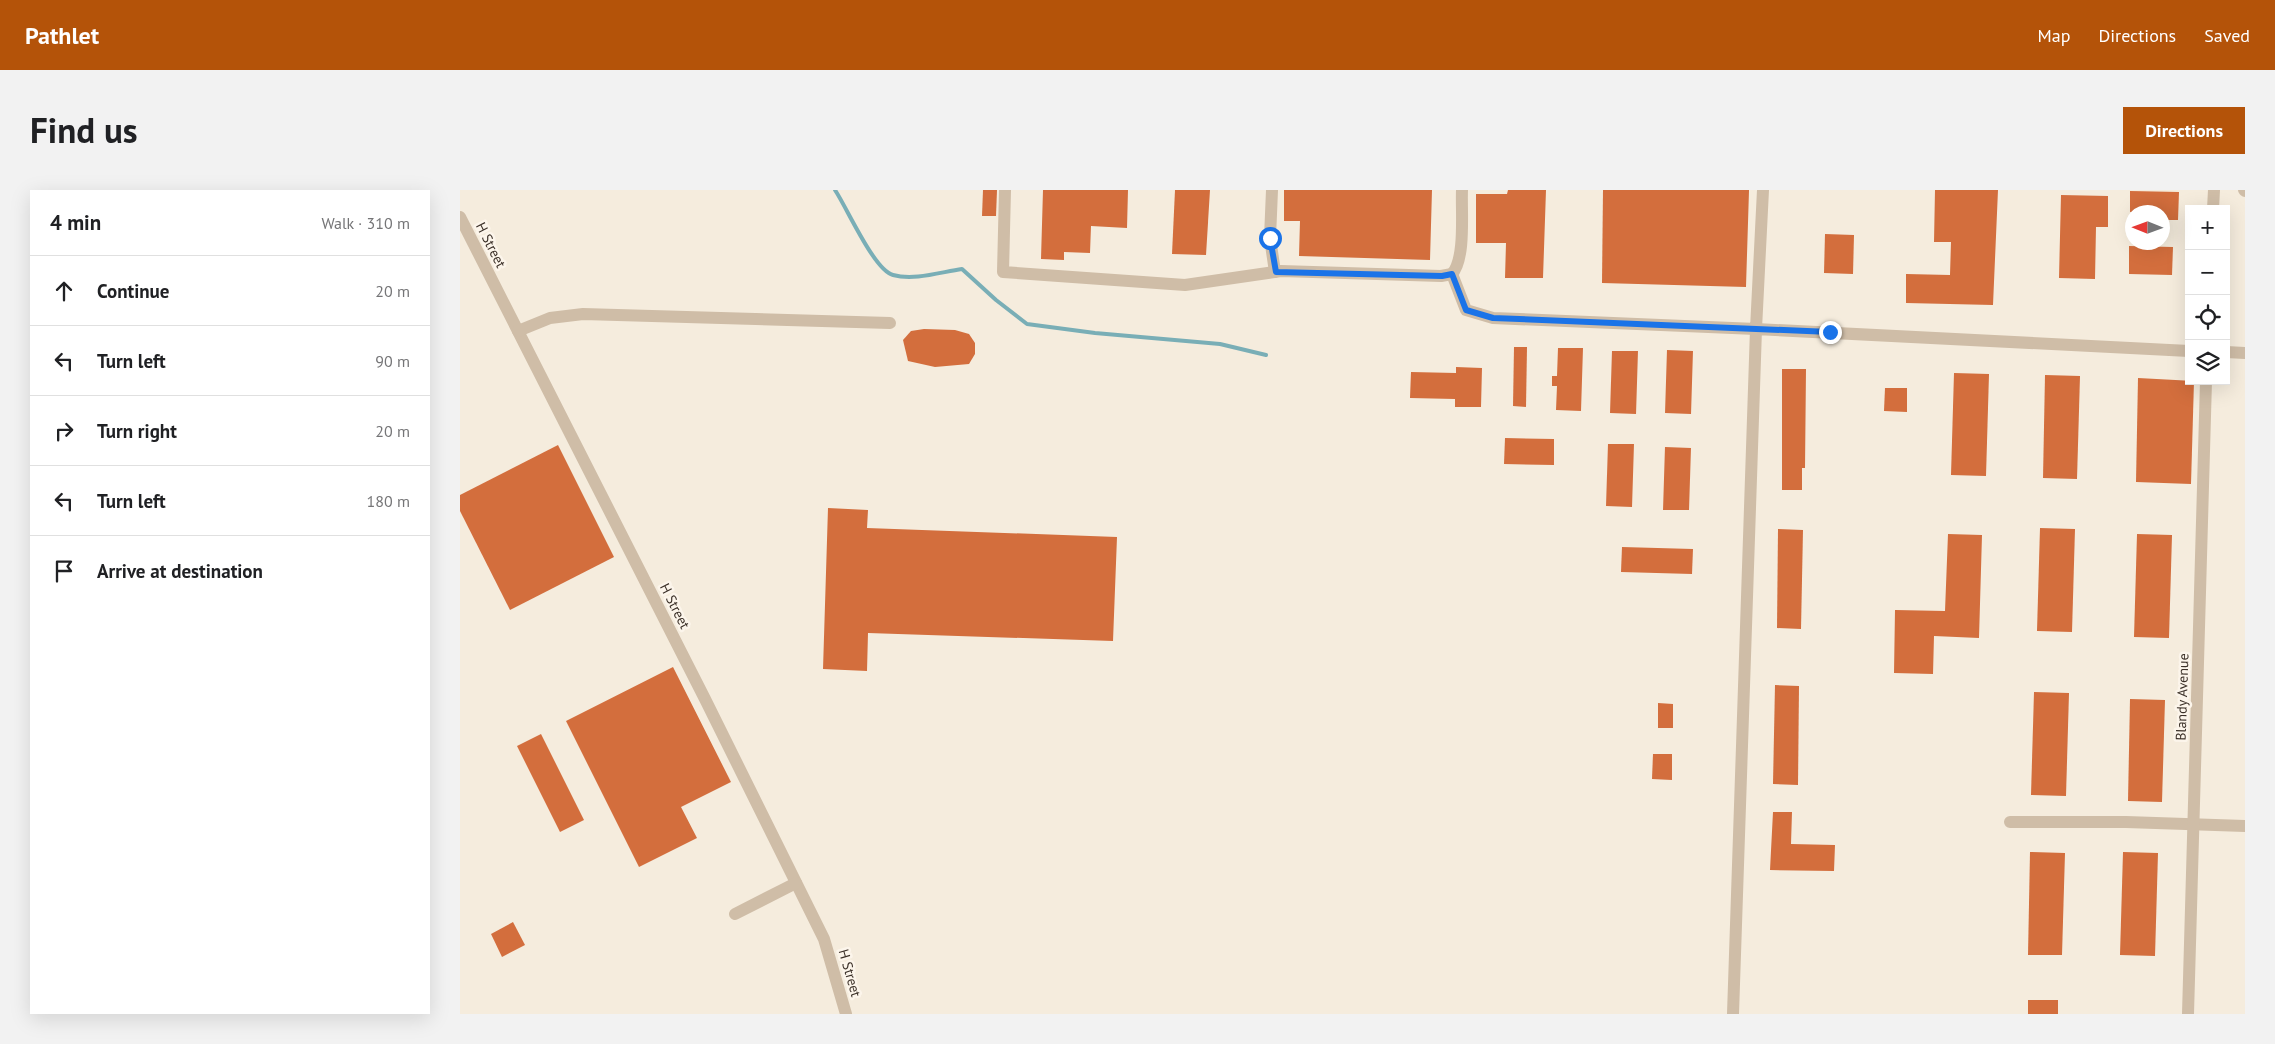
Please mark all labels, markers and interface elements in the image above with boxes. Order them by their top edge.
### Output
text: Pathlet [25,20,99,51]
text: Map [2038,24,2070,47]
text: Directions [2098,24,2176,47]
text: Saved [2204,24,2250,47]
text: Find us [30,107,138,153]
button: Directions [2123,107,2245,154]
north arrow [2125,205,2170,250]
map controls [2185,205,2230,385]
button: + [2185,205,2230,250]
text: 4 min [50,209,101,236]
text: Walk · 310 m [321,213,410,233]
street label: H Street [472,219,510,271]
route start [1259,227,1282,250]
button: − [2185,250,2230,295]
icon: ahead [50,277,78,305]
text: Continue [97,279,169,303]
text: 20 m [375,281,410,301]
button: locate [2185,295,2230,340]
route end [1819,321,1842,344]
button: layers [2185,340,2230,385]
icon: left [50,347,78,375]
text: Turn left [97,349,166,373]
text: 90 m [375,351,410,371]
icon: right [50,417,78,445]
text: Turn right [97,419,177,443]
text: 20 m [375,421,410,441]
icon: left [50,487,78,515]
text: Turn left [97,489,166,513]
text: 180 m [367,491,410,511]
icon: arrive [50,557,78,585]
text: Arrive at destination [97,559,263,583]
street label: H Street [656,580,694,632]
street label: Blandy Avenue [2171,653,2193,741]
street label: H Street [835,947,865,999]

